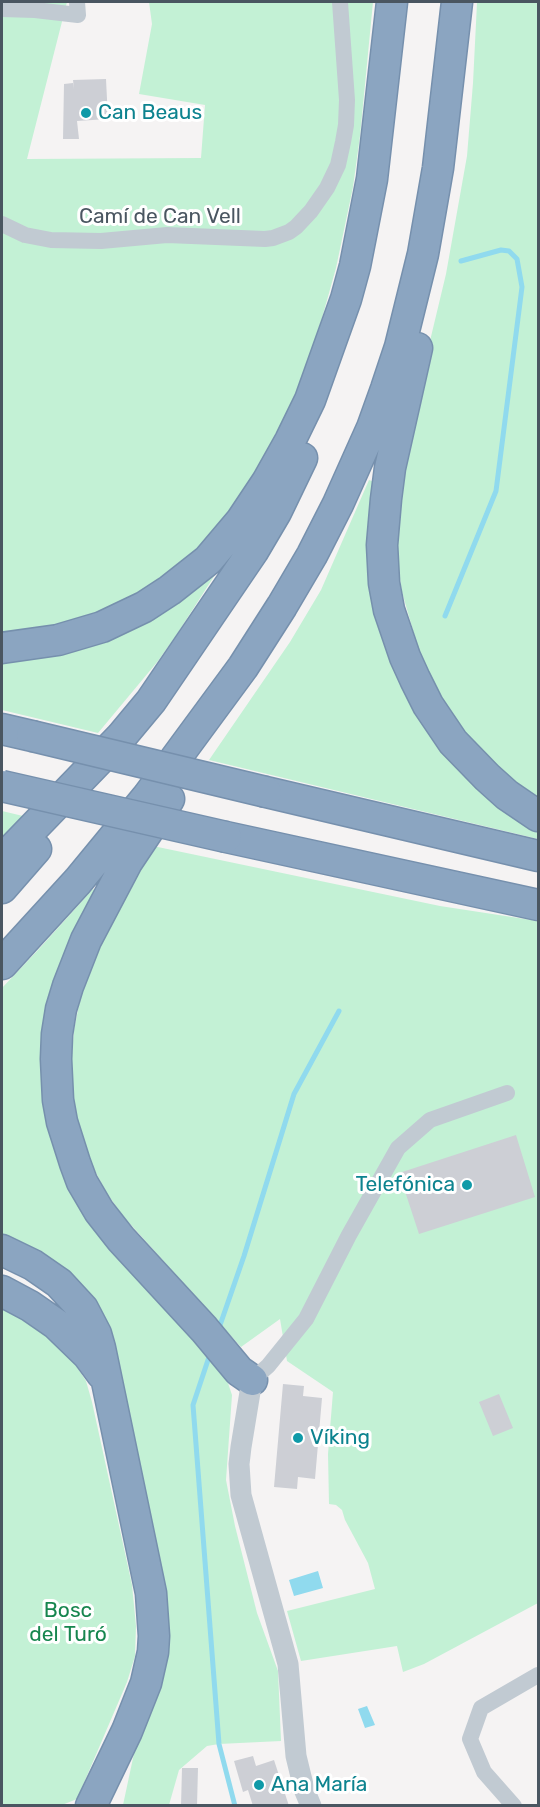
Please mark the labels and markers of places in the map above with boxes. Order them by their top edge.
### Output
place label: Can Beaus [98,100,202,126]
marker: Can Beaus [79,106,93,120]
place label: Telefónica [355,1172,455,1198]
marker: Telefónica [460,1178,474,1192]
place label: Víking [310,1425,370,1451]
marker: Víking [291,1431,305,1445]
place label: Ana María [271,1772,367,1798]
marker: Ana María [252,1778,266,1792]

